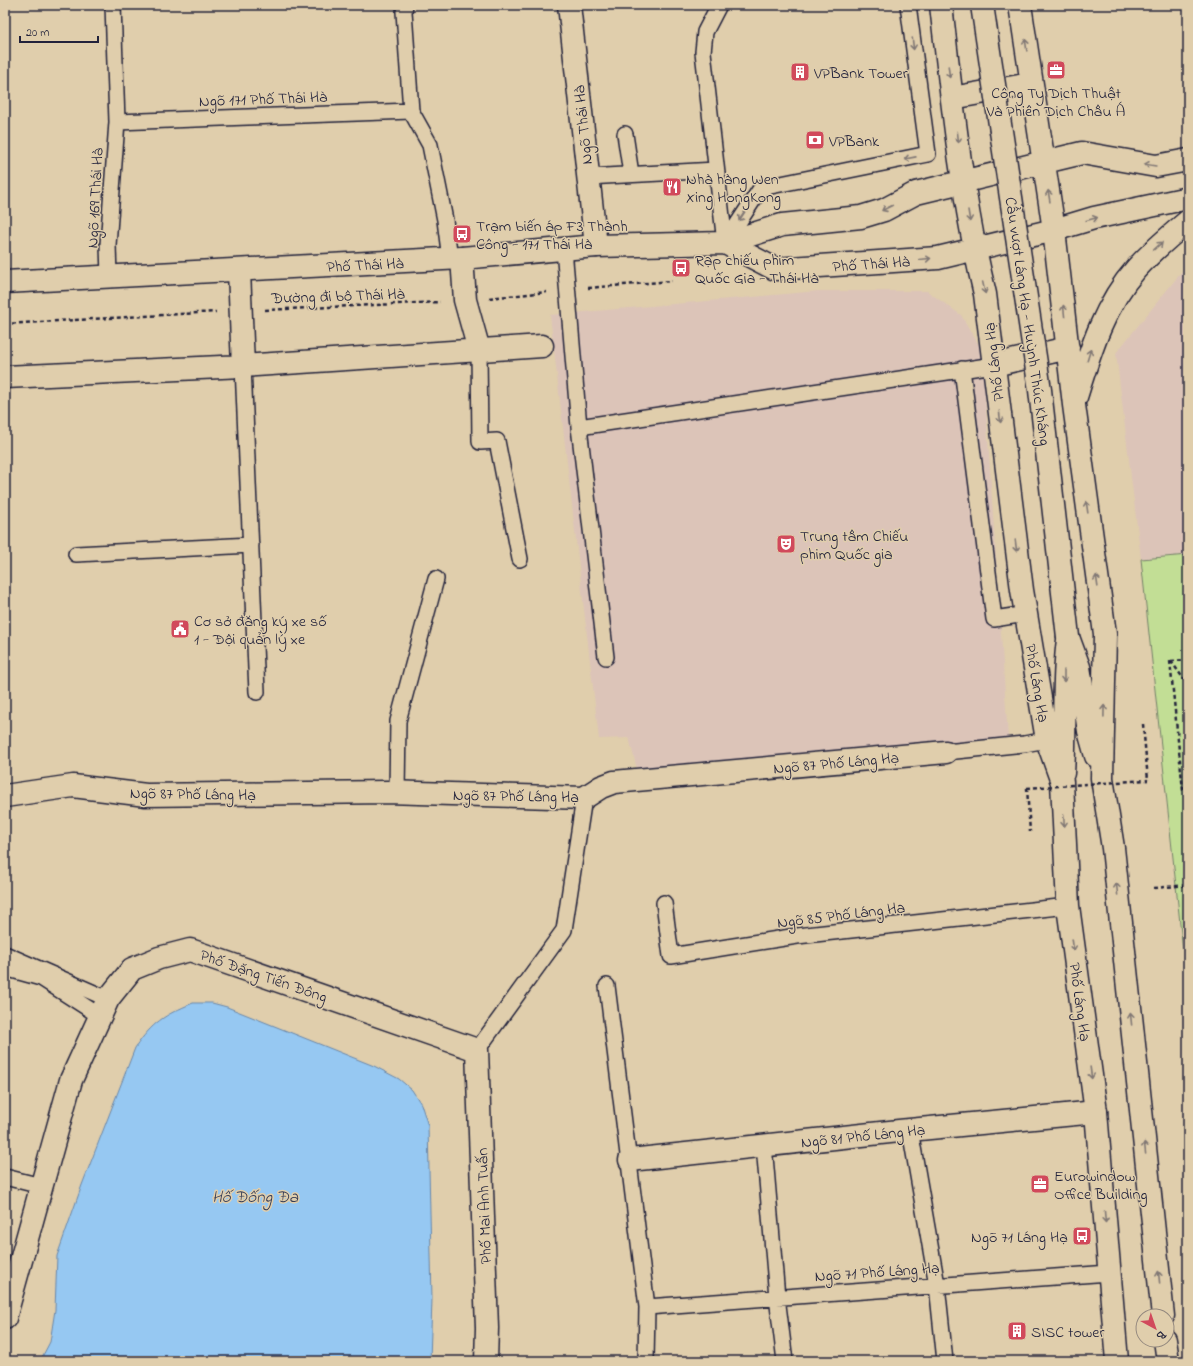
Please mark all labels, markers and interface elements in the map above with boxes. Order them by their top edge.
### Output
scale bar [20,18,98,44]
text: 20 m [26,24,49,42]
one-way arrow [910,37,917,50]
one-way arrow [1022,39,1030,52]
office icon: Công Ty Dịch Thuật Và Phiên Dịch Châu Á [1045,59,1067,81]
building icon: VPBank Tower [789,61,811,83]
place label: VPBank Tower [813,62,908,86]
one-way arrow [945,65,953,78]
place label: Công Ty Dịch Thuật Và Phiên Dịch Châu Á [986,82,1126,124]
street label: Ngõ Thái Hà [568,84,600,166]
street label: Ngõ 171 Phố Thái Hà [198,86,328,114]
bank icon: VPBank [804,129,826,151]
place label: VPBank [828,130,880,154]
one-way arrow [954,130,961,143]
street label: Ngõ 169 Thái Hà [81,147,111,249]
one-way arrow [904,154,917,162]
one-way arrow [1144,161,1157,169]
place label: Nhà hàng Wen Xing HongKong [686,168,781,210]
restaurant icon: Nhà hàng Wen Xing HongKong [661,176,683,198]
one-way arrow [1045,190,1053,203]
street label: Cầu vượt Láng Hạ - Huỳnh Thúc Kháng [998,195,1056,447]
one-way arrow [881,205,893,212]
one-way arrow [965,209,973,222]
one-way arrow [738,210,746,221]
one-way arrow [1085,214,1098,222]
place label: Trạm biến áp F3 Thành Công - 171 Thái Hà [476,215,628,257]
bus stop icon: Trạm biến áp F3 Thành Công - 171 Thái Hà [451,223,473,245]
one-way arrow [1153,242,1163,251]
place label: Rạp chiếu phim Quốc Gia - Thái Hà [695,249,819,291]
street label: Phố Thái Hà [832,250,911,280]
street label: Phố Thái Hà [326,252,404,280]
one-way arrow [918,255,931,262]
bus stop icon: Rạp chiếu phim Quốc Gia - Thái Hà [670,257,692,279]
one-way arrow [980,281,988,294]
street label: Đường đi bộ Thái Hà [270,283,405,311]
one-way arrow [1060,305,1067,318]
street label: Phố Láng Hạ [978,321,1012,403]
one-way arrow [1086,348,1093,361]
one-way arrow [996,410,1004,423]
one-way arrow [1083,501,1091,514]
place label: Trung tâm Chiếu phim Quốc gia [800,525,908,567]
theatre icon: Trung tâm Chiếu phim Quốc gia [775,533,797,555]
one-way arrow [1013,539,1020,552]
one-way arrow [1093,575,1101,588]
place label: Cơ sở đăng ký xe số 1 - Đội quản lý xe [194,610,327,652]
public building icon: Cơ sở đăng ký xe số 1 - Đội quản lý xe [169,618,191,640]
street label: Phố Láng Hạ [1017,642,1055,724]
one-way arrow [1060,669,1068,682]
one-way arrow [1100,705,1108,718]
street label: Ngõ 87 Phố Láng Hạ [772,747,900,781]
street label: Ngõ 87 Phố Láng Hạ [130,782,256,808]
street label: Ngõ 87 Phố Láng Hạ [453,784,579,810]
one-way arrow [1060,814,1068,827]
one-way arrow [1114,883,1121,896]
street label: Ngõ 85 Phố Láng Hạ [776,896,907,936]
one-way arrow [1069,938,1077,951]
street label: Phố Đặng Tiến Đông [196,944,330,1010]
street label: Phố Láng Hạ [1062,961,1096,1043]
one-way arrow [1127,1013,1135,1026]
one-way arrow [1087,1066,1095,1079]
street label: Ngõ 81 Phố Láng Hạ [800,1119,926,1155]
one-way arrow [1141,1142,1149,1155]
street label: Phố Mai Anh Tuấn [471,1147,499,1265]
place label: Eurowindow Office Building [1054,1165,1147,1207]
office icon: Eurowindow Office Building [1029,1173,1051,1195]
water label: Hố Đống Đa [212,1185,299,1211]
one-way arrow [1101,1210,1108,1223]
bus stop icon: Ngõ 71 Láng Hạ [1071,1225,1093,1247]
place label: Ngõ 71 Láng Hạ [971,1226,1068,1250]
street label: Ngõ 71 Phố Láng Hạ [814,1257,940,1289]
one-way arrow [1155,1271,1162,1284]
north arrow [1135,1308,1175,1348]
building icon: SISC tower [1006,1320,1028,1342]
place label: SISC tower [1031,1321,1104,1345]
text: B [1152,1326,1170,1344]

